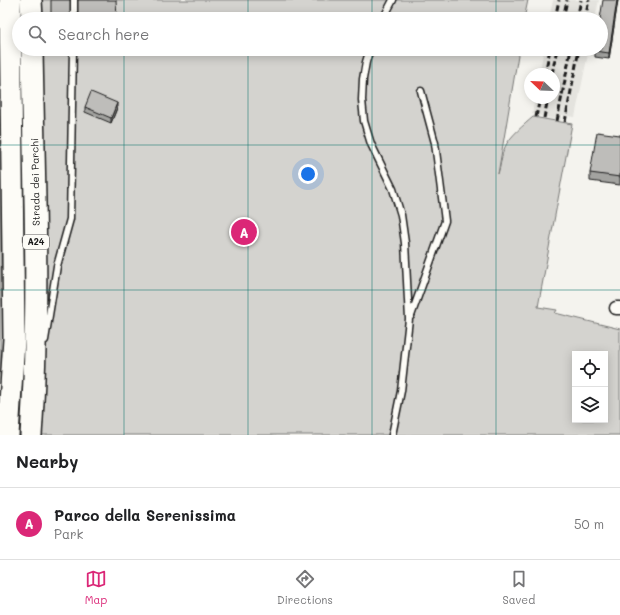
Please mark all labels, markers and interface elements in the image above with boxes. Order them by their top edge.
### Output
search box [12,12,608,56]
icon: search [26,23,48,45]
text: Search here [58,24,149,44]
north arrow [524,68,560,104]
street label: Strada dei Parchi [27,138,43,226]
your location [298,164,318,184]
pin: A [231,217,257,247]
road number: A24 [23,235,49,249]
map controls [572,351,608,423]
button: locate [572,351,608,387]
button: layers [572,387,608,423]
text: Nearby [16,450,78,472]
text: Parco della Serenissima [54,505,236,525]
text: A [24,515,34,532]
text: 50 m [574,515,604,532]
text: Park [54,525,83,542]
tab: Map [85,568,107,607]
tab: Directions [277,568,333,607]
tab: Saved [502,568,535,607]

